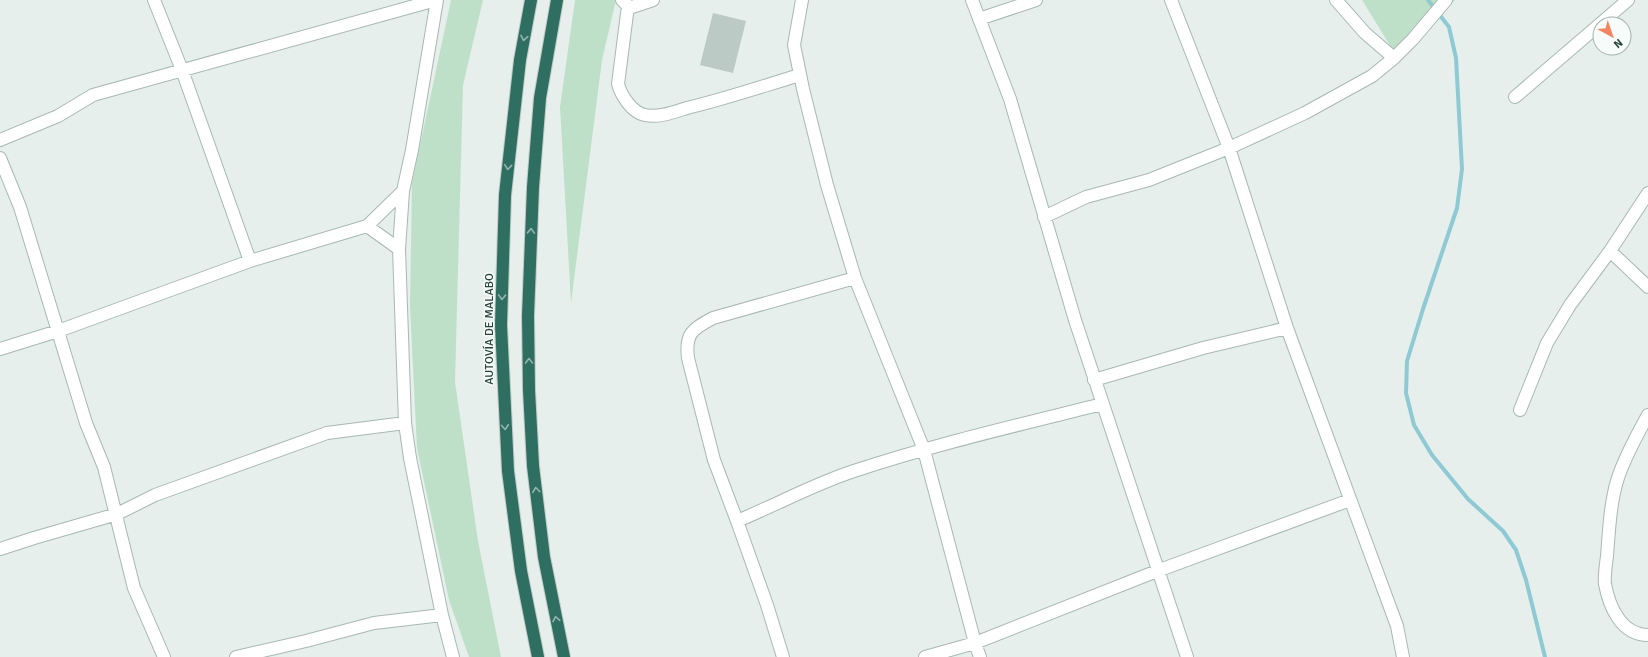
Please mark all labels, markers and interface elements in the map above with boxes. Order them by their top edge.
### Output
north arrow [1592,16,1632,56]
one-way arrow [520,35,529,42]
text: N [1611,36,1625,51]
one-way arrow [504,164,513,170]
one-way arrow [527,228,535,234]
street label: AUTOVÍA DE MALABO [482,273,497,385]
one-way arrow [497,294,506,300]
one-way arrow [525,358,533,364]
one-way arrow [501,424,510,430]
one-way arrow [532,487,541,493]
one-way arrow [552,616,561,622]

